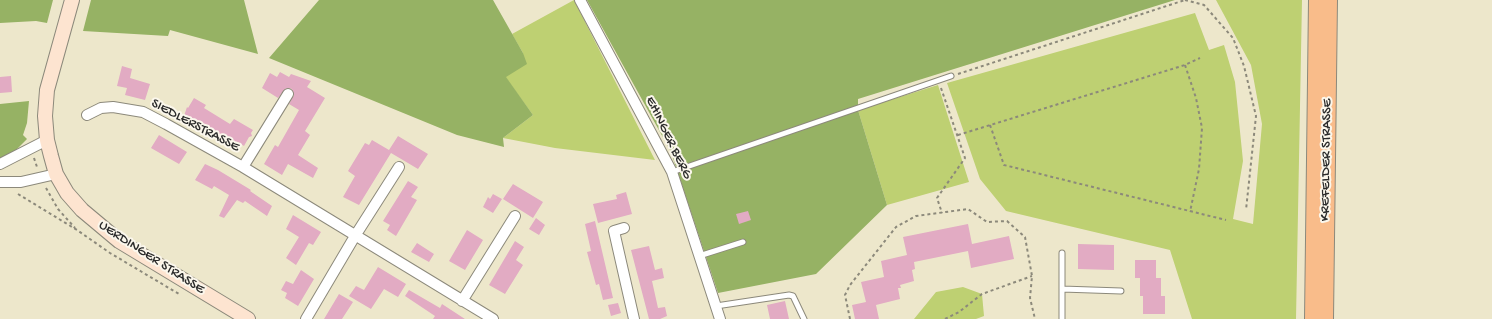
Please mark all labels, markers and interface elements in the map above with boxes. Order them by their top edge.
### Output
street label: EHINGER BERG [641,94,695,182]
street label: SIEDLERSTRASSE [148,96,242,156]
street label: KREFELDER STRASSE [1318,99,1336,221]
street label: UERDINGER STRASSE [95,217,207,299]

